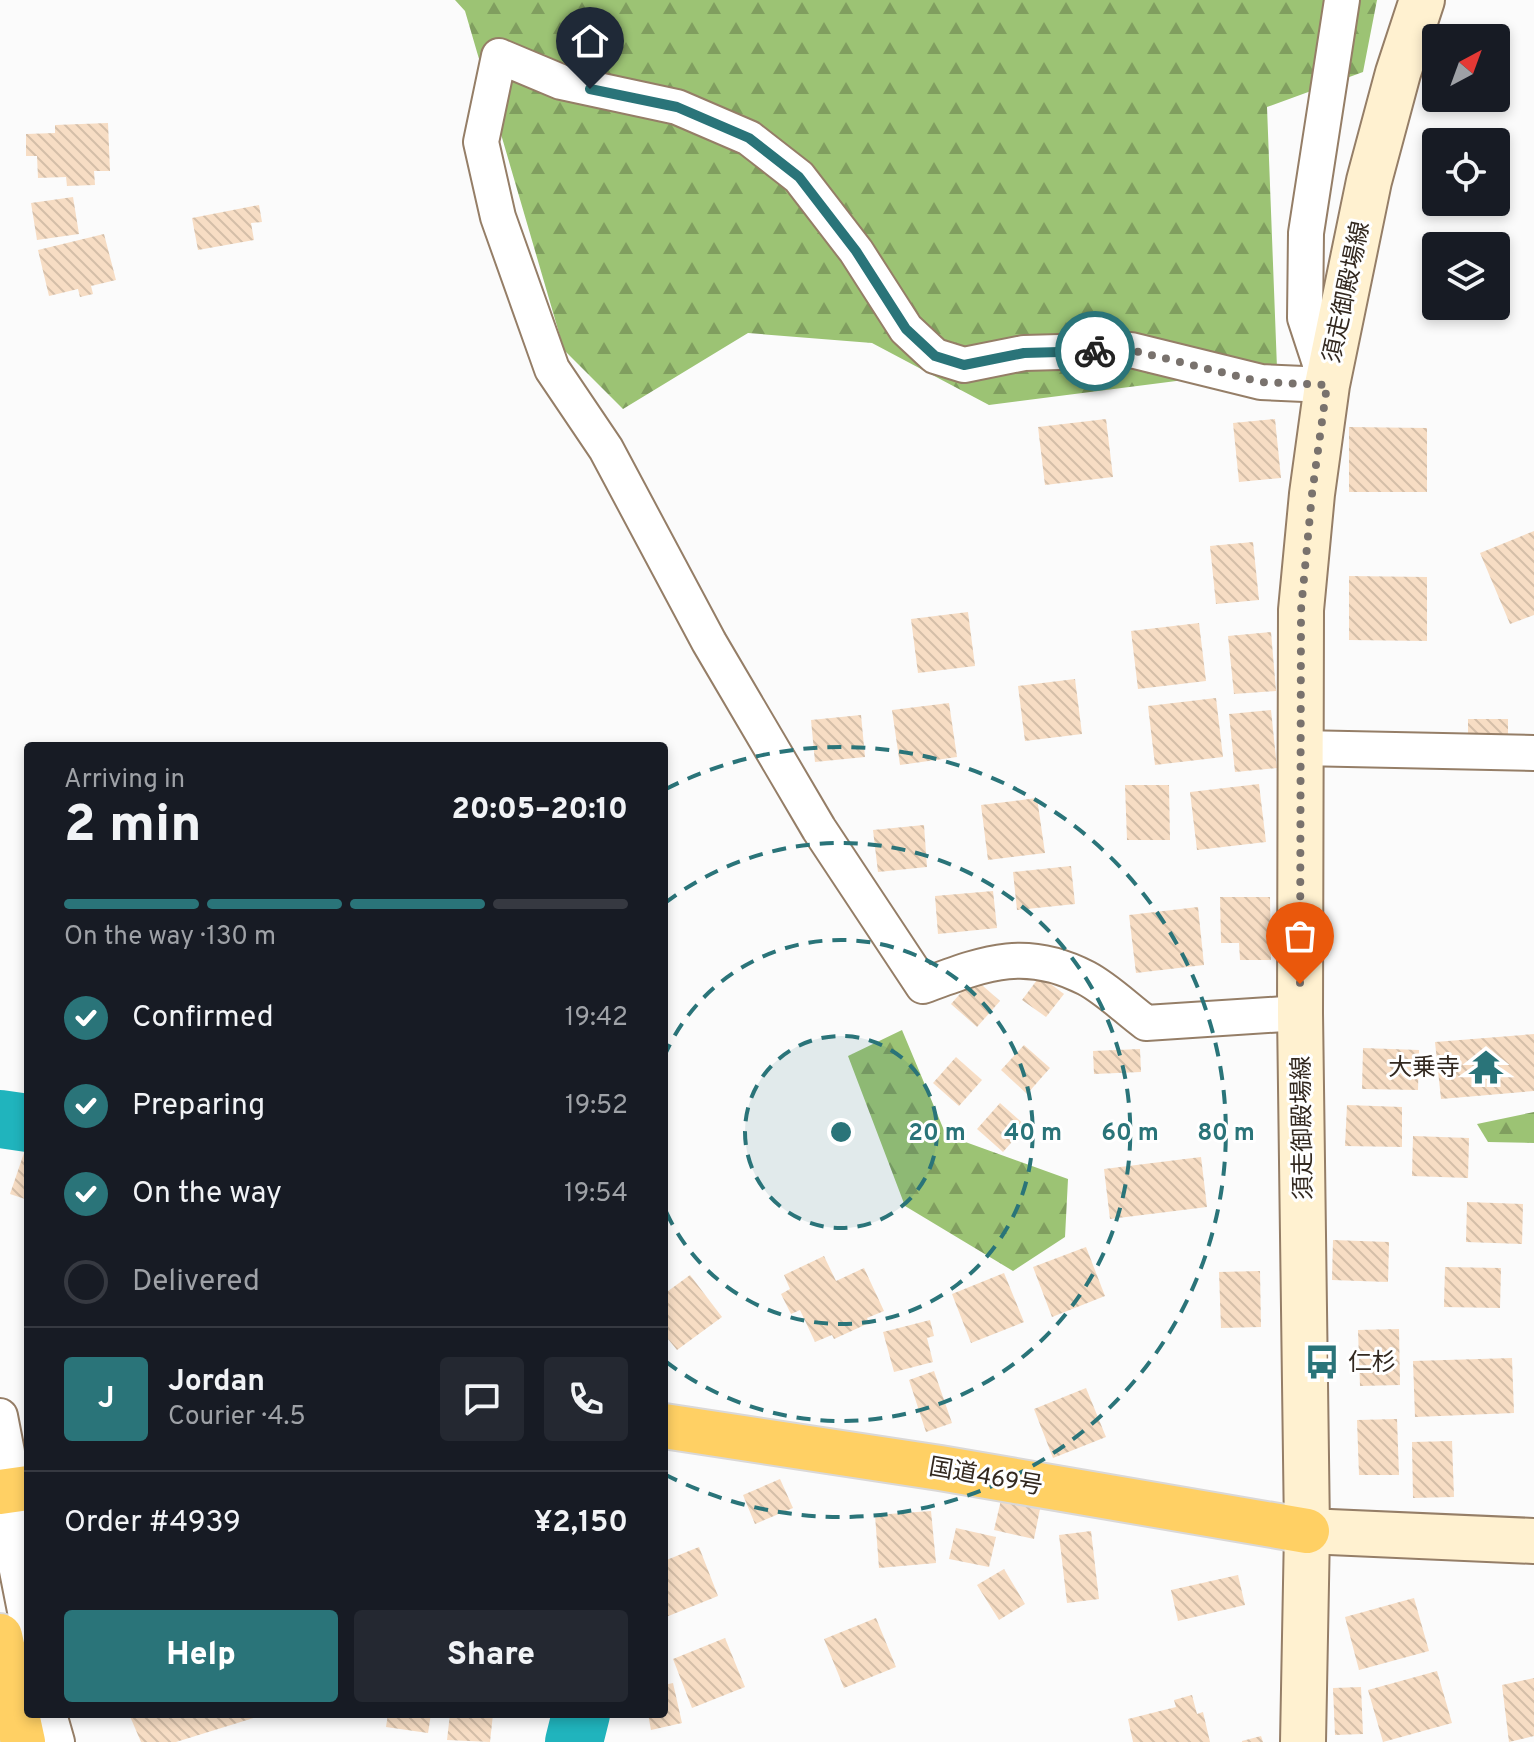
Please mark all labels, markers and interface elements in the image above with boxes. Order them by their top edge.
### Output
pin [556,7,624,89]
icon: home [568,19,612,63]
north arrow [1422,24,1510,112]
map controls [1422,24,1510,320]
button: locate [1422,128,1510,216]
street label: 須走御殿場線 [1318,219,1378,366]
button: layers [1422,232,1510,320]
courier [1055,311,1135,391]
icon: bike [1073,329,1117,373]
text: Arriving in [64,764,185,797]
text: 20:05–20:10 [451,792,628,829]
text: 2 min [64,794,202,860]
pin [1266,902,1334,984]
icon: bag [1278,914,1322,958]
text: On the way · 130 m [64,921,276,954]
icon: check [64,996,108,1040]
text: Confirmed [132,1000,274,1037]
text: 19:42 [565,1002,628,1035]
temple icon: 大乗寺 [1467,1048,1505,1086]
place label: 大乗寺 [1388,1054,1460,1084]
street label: 須走御殿場線 [1288,1056,1320,1200]
icon: check [64,1084,108,1128]
text: Preparing [132,1088,265,1125]
text: 19:52 [565,1090,628,1123]
centre of rings [827,1118,855,1146]
text: 20 m [908,1119,966,1149]
text: 40 m [1004,1119,1062,1149]
text: 60 m [1101,1119,1159,1149]
text: 80 m [1197,1119,1255,1149]
icon: check [64,1172,108,1216]
text: On the way [132,1176,282,1213]
text: 19:54 [564,1178,628,1211]
text: Delivered [132,1264,260,1301]
bus stop icon: 仁杉 [1303,1343,1341,1381]
place label: 仁杉 [1348,1349,1396,1379]
button: chat [440,1357,524,1441]
button: phone [544,1357,628,1441]
text: Jordan [168,1364,265,1401]
text: J [98,1381,114,1418]
text: Courier · 4.5 [168,1401,306,1434]
street label: 国道469号 [927,1453,1045,1503]
text: Order #4939 [64,1505,241,1542]
text: ¥2,150 [534,1505,628,1542]
button: Help [64,1610,338,1702]
button: Share [354,1610,628,1702]

